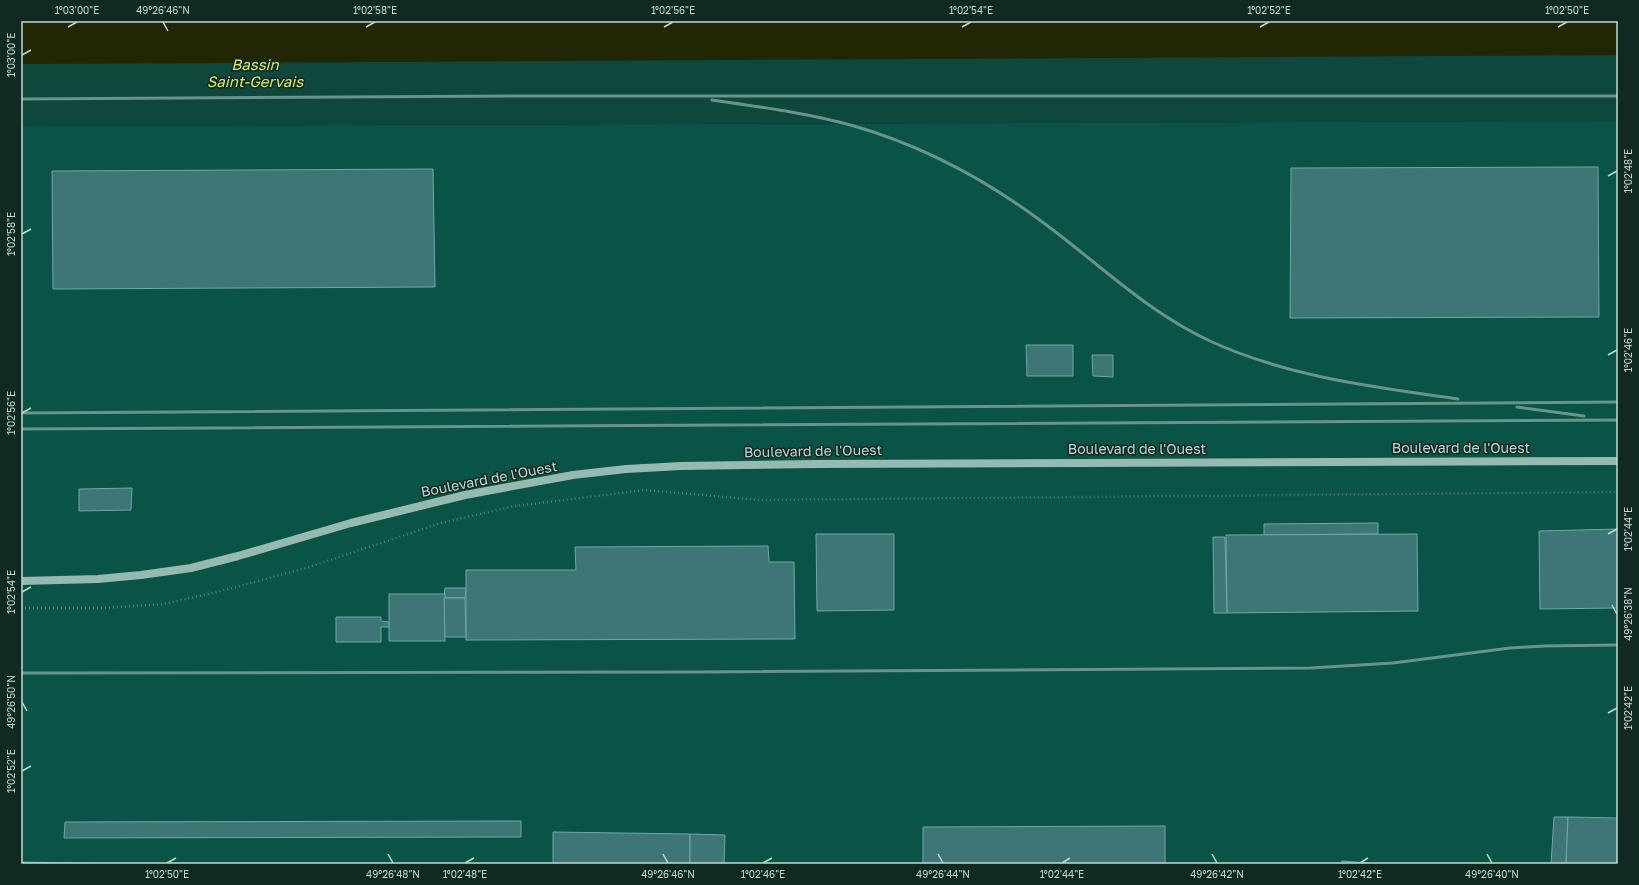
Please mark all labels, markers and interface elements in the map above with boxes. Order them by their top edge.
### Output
text: 1°03'00"E [55,4,99,16]
text: 49°26'46"N [136,4,190,16]
text: 1°02'58"E [353,4,397,16]
text: 1°02'56"E [651,4,695,16]
text: 1°02'54"E [949,4,993,16]
text: 1°02'52"E [1247,4,1291,16]
text: 1°02'50"E [1545,4,1589,16]
text: 1°03'00"E [5,33,17,77]
water label: Bassin Saint-Gervais [207,55,304,90]
text: 1°02'48"E [1622,149,1634,193]
text: 1°02'58"E [5,212,17,256]
text: 1°02'46"E [1622,328,1634,372]
text: 1°02'56"E [5,391,17,435]
street label: Boulevard de l'Ouest [1392,439,1530,456]
street label: Boulevard de l'Ouest [1068,440,1206,457]
street label: Boulevard de l'Ouest [744,441,882,460]
street label: Boulevard de l'Ouest [419,457,558,500]
text: 1°02'44"E [1622,507,1634,551]
text: 1°02'54"E [5,570,17,614]
text: 49°26'38"N [1622,587,1634,641]
text: 49°26'50"N [5,675,17,729]
text: 1°02'42"E [1622,686,1634,730]
text: 1°02'52"E [5,749,17,793]
text: 1°02'50"E [145,868,189,880]
text: 49°26'48"N [366,868,420,880]
text: 1°02'48"E [443,868,487,880]
text: 49°26'46"N [641,868,695,880]
text: 1°02'46"E [741,868,785,880]
text: 49°26'44"N [916,868,970,880]
text: 1°02'44"E [1040,868,1084,880]
text: 49°26'42"N [1190,868,1244,880]
text: 1°02'42"E [1338,868,1382,880]
text: 49°26'40"N [1465,868,1519,880]

